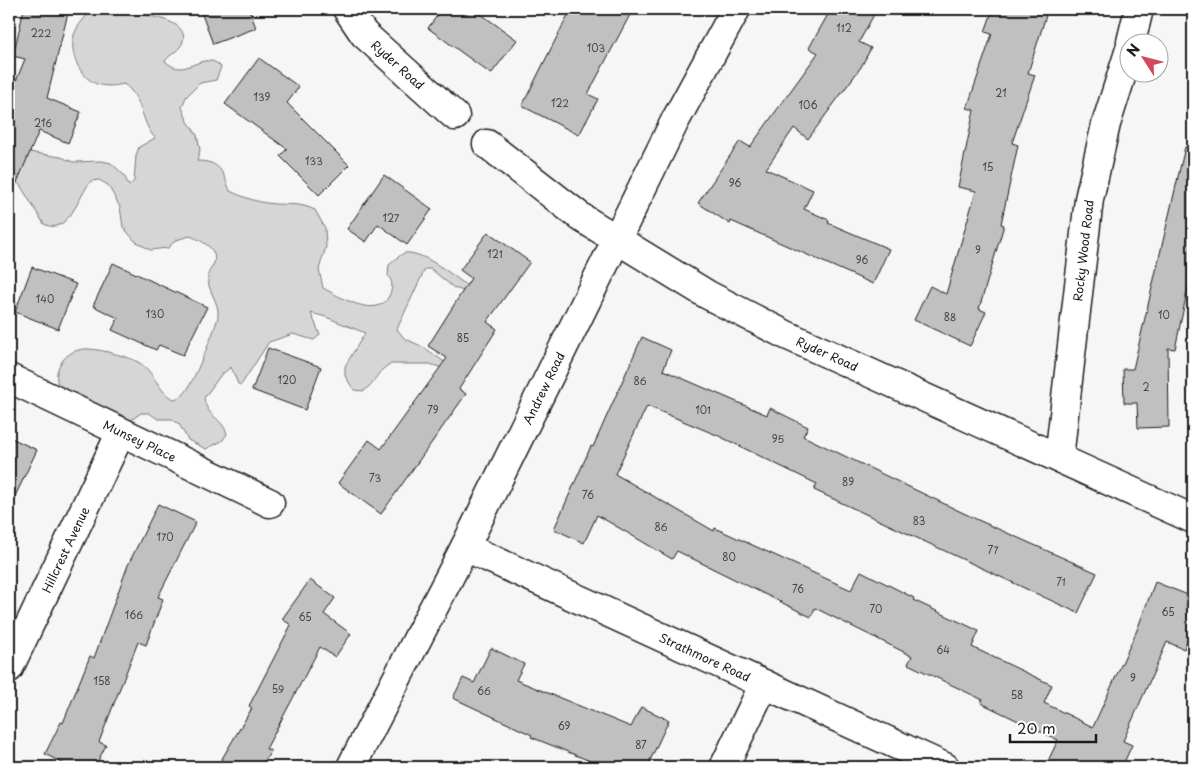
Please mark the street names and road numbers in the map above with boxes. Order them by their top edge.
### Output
street label: Ryder Road [367,36,429,94]
street label: Rocky Wood Road [1068,199,1098,302]
street label: Ryder Road [793,332,861,375]
street label: Andrew Road [518,349,569,427]
street label: Munsey Place [100,415,180,466]
street label: Hillcrest Avenue [37,503,94,596]
street label: Strathmore Road [656,628,754,686]

